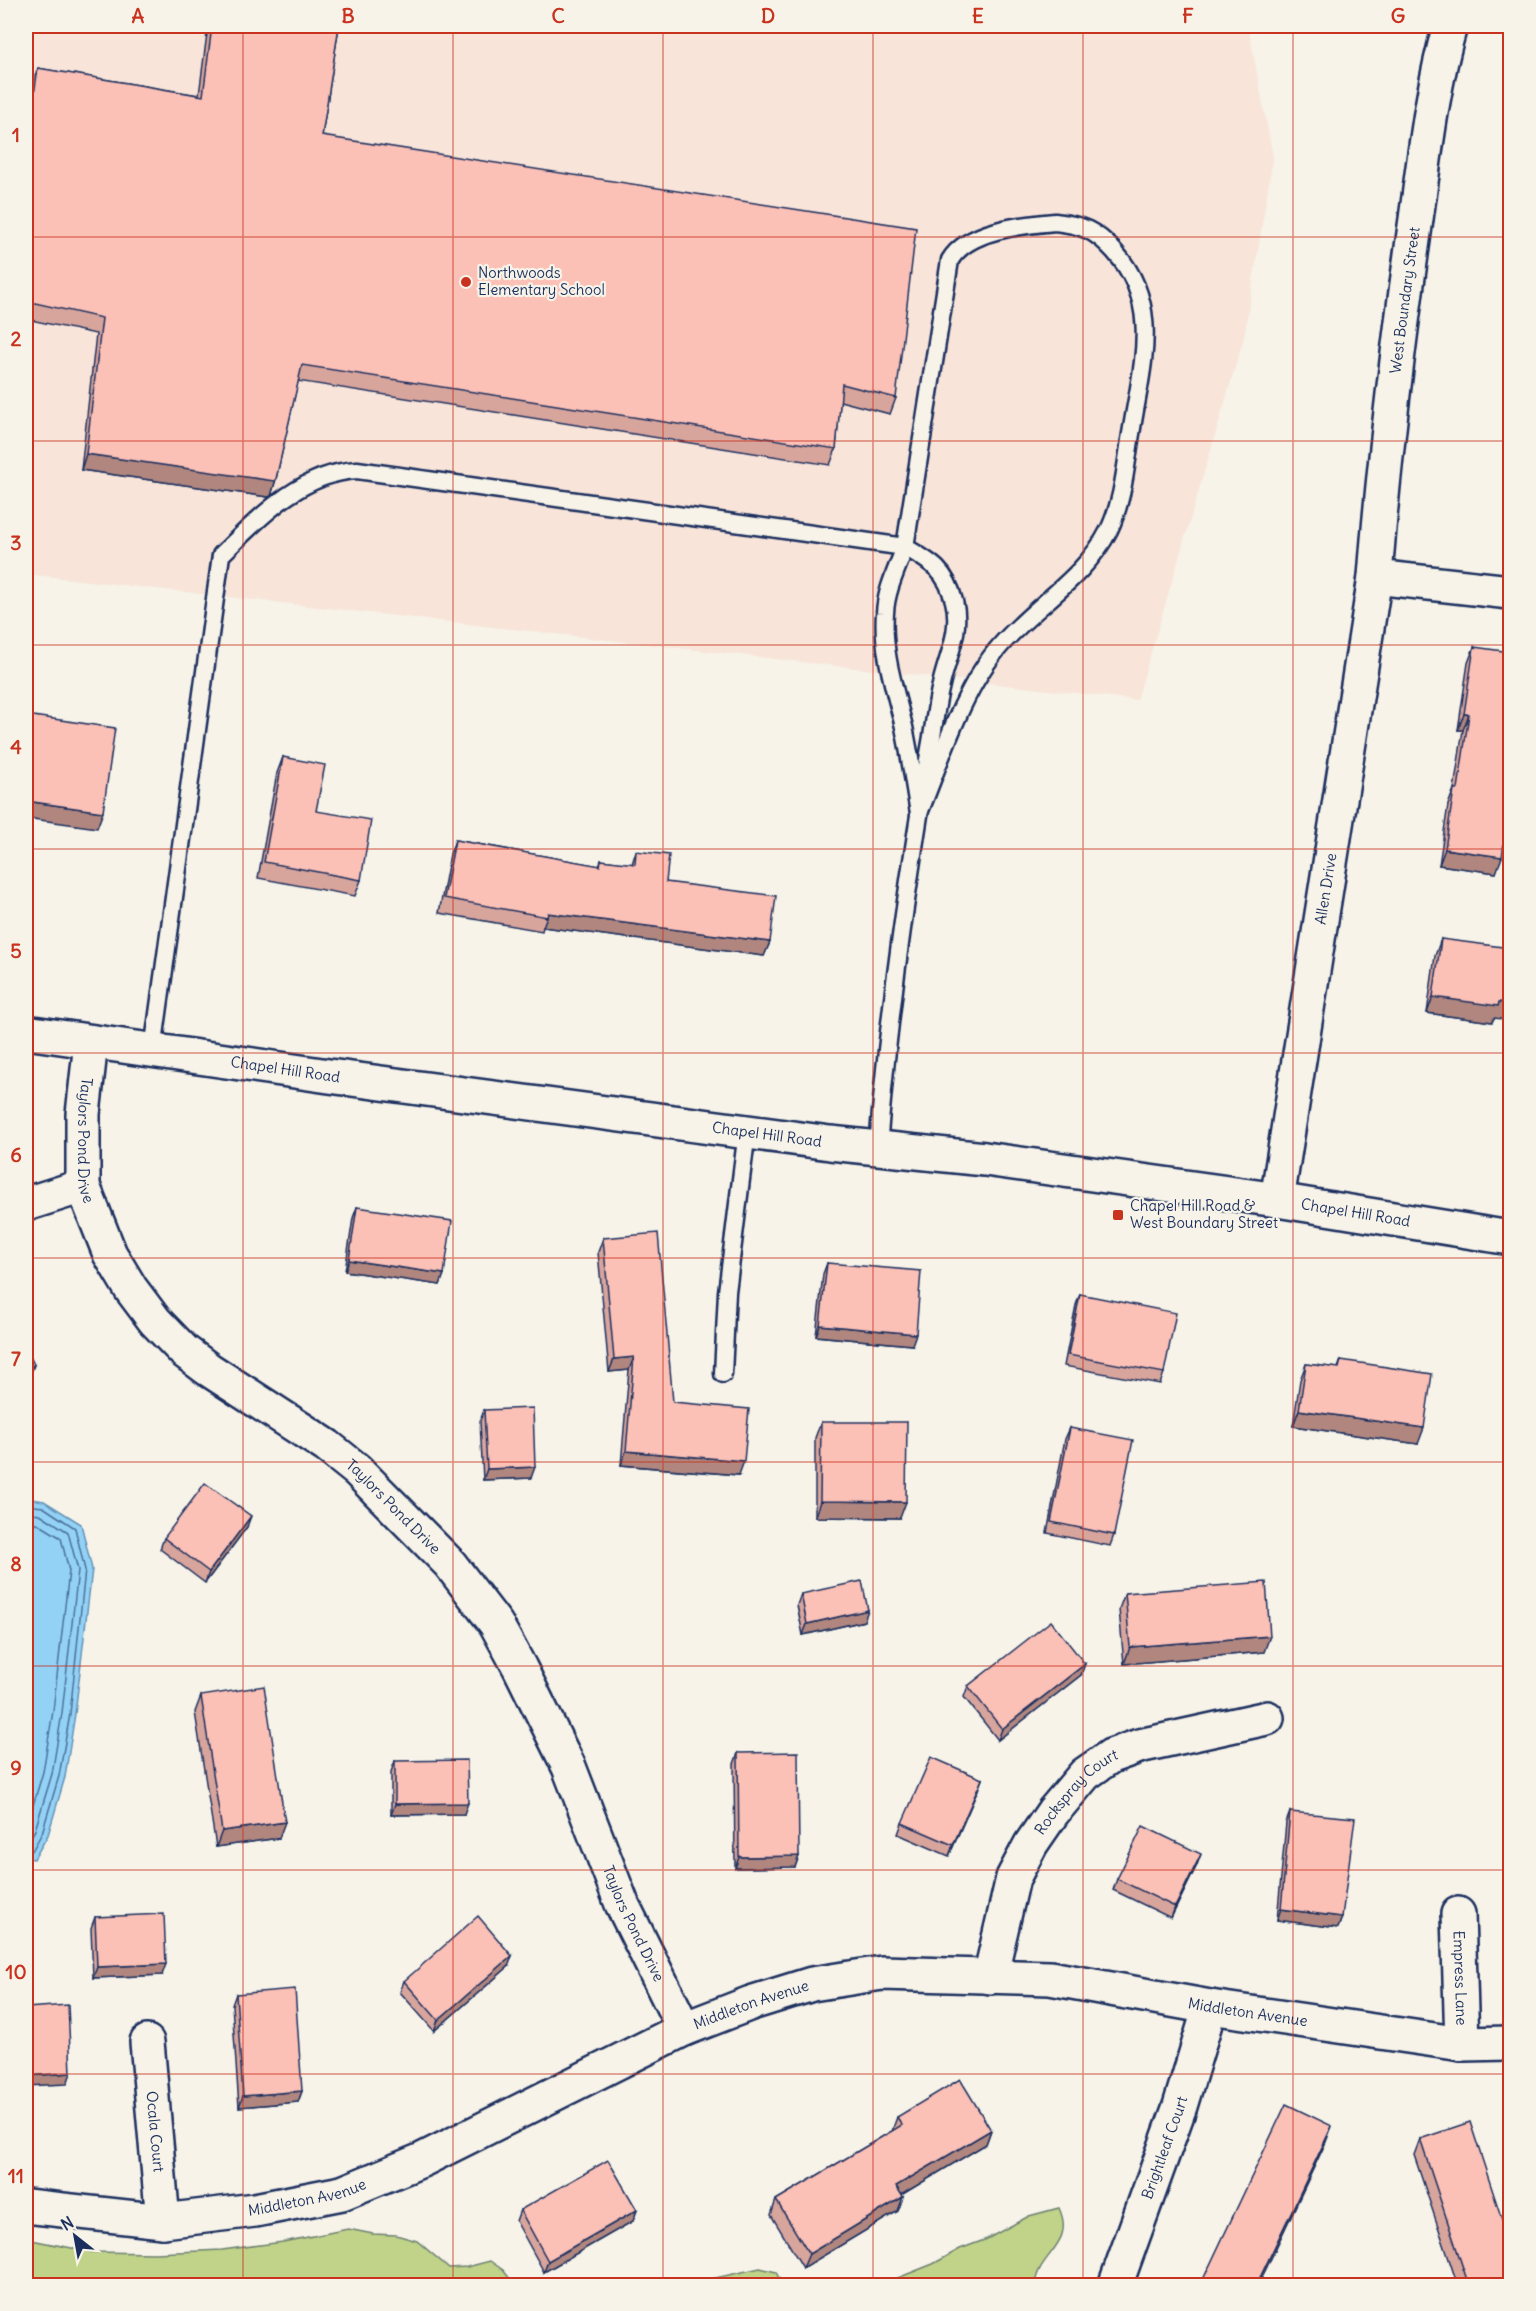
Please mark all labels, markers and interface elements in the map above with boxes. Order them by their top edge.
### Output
text: A [132,3,145,28]
text: B [341,3,355,28]
text: C [551,3,565,28]
text: D [761,3,775,28]
text: E [972,3,984,28]
text: F [1182,3,1194,28]
text: G [1391,3,1405,28]
text: 1 [12,122,20,147]
street label: West Boundary Street [1385,226,1424,375]
place label: Northwoods Elementary School [478,263,605,299]
marker: Northwoods Elementary School [459,275,473,289]
text: 2 [11,326,22,351]
text: 3 [10,530,22,555]
text: 4 [10,734,22,759]
street label: Allen Drive [1310,852,1340,926]
text: 5 [10,938,22,963]
street label: Chapel Hill Road [229,1052,341,1086]
street label: Taylors Pond Drive [74,1077,99,1206]
street label: Chapel Hill Road [711,1117,823,1151]
text: 6 [10,1142,22,1167]
street label: Chapel Hill Road [1300,1194,1412,1231]
place label: Chapel Hill Road & West Boundary Street [1130,1196,1278,1232]
marker: Chapel Hill Road & West Boundary Street [1111,1208,1125,1222]
text: 7 [11,1346,21,1371]
street label: Taylors Pond Drive [343,1455,445,1558]
text: 8 [10,1551,22,1576]
street label: Rockspray Court [1030,1744,1120,1838]
text: 9 [10,1755,22,1780]
street label: Taylors Pond Drive [599,1863,669,1984]
street label: Empress Lane [1450,1930,1471,2026]
text: 10 [5,1959,27,1984]
street label: Middleton Avenue [691,1976,811,2033]
street label: Middleton Avenue [1187,1993,1309,2030]
street label: Ocala Court [142,2090,169,2173]
street label: Brightleaf Court [1137,2094,1191,2202]
text: 11 [8,2163,24,2188]
street label: Middleton Avenue [247,2174,369,2220]
north arrow [45,2206,105,2266]
text: N [57,2212,77,2235]

